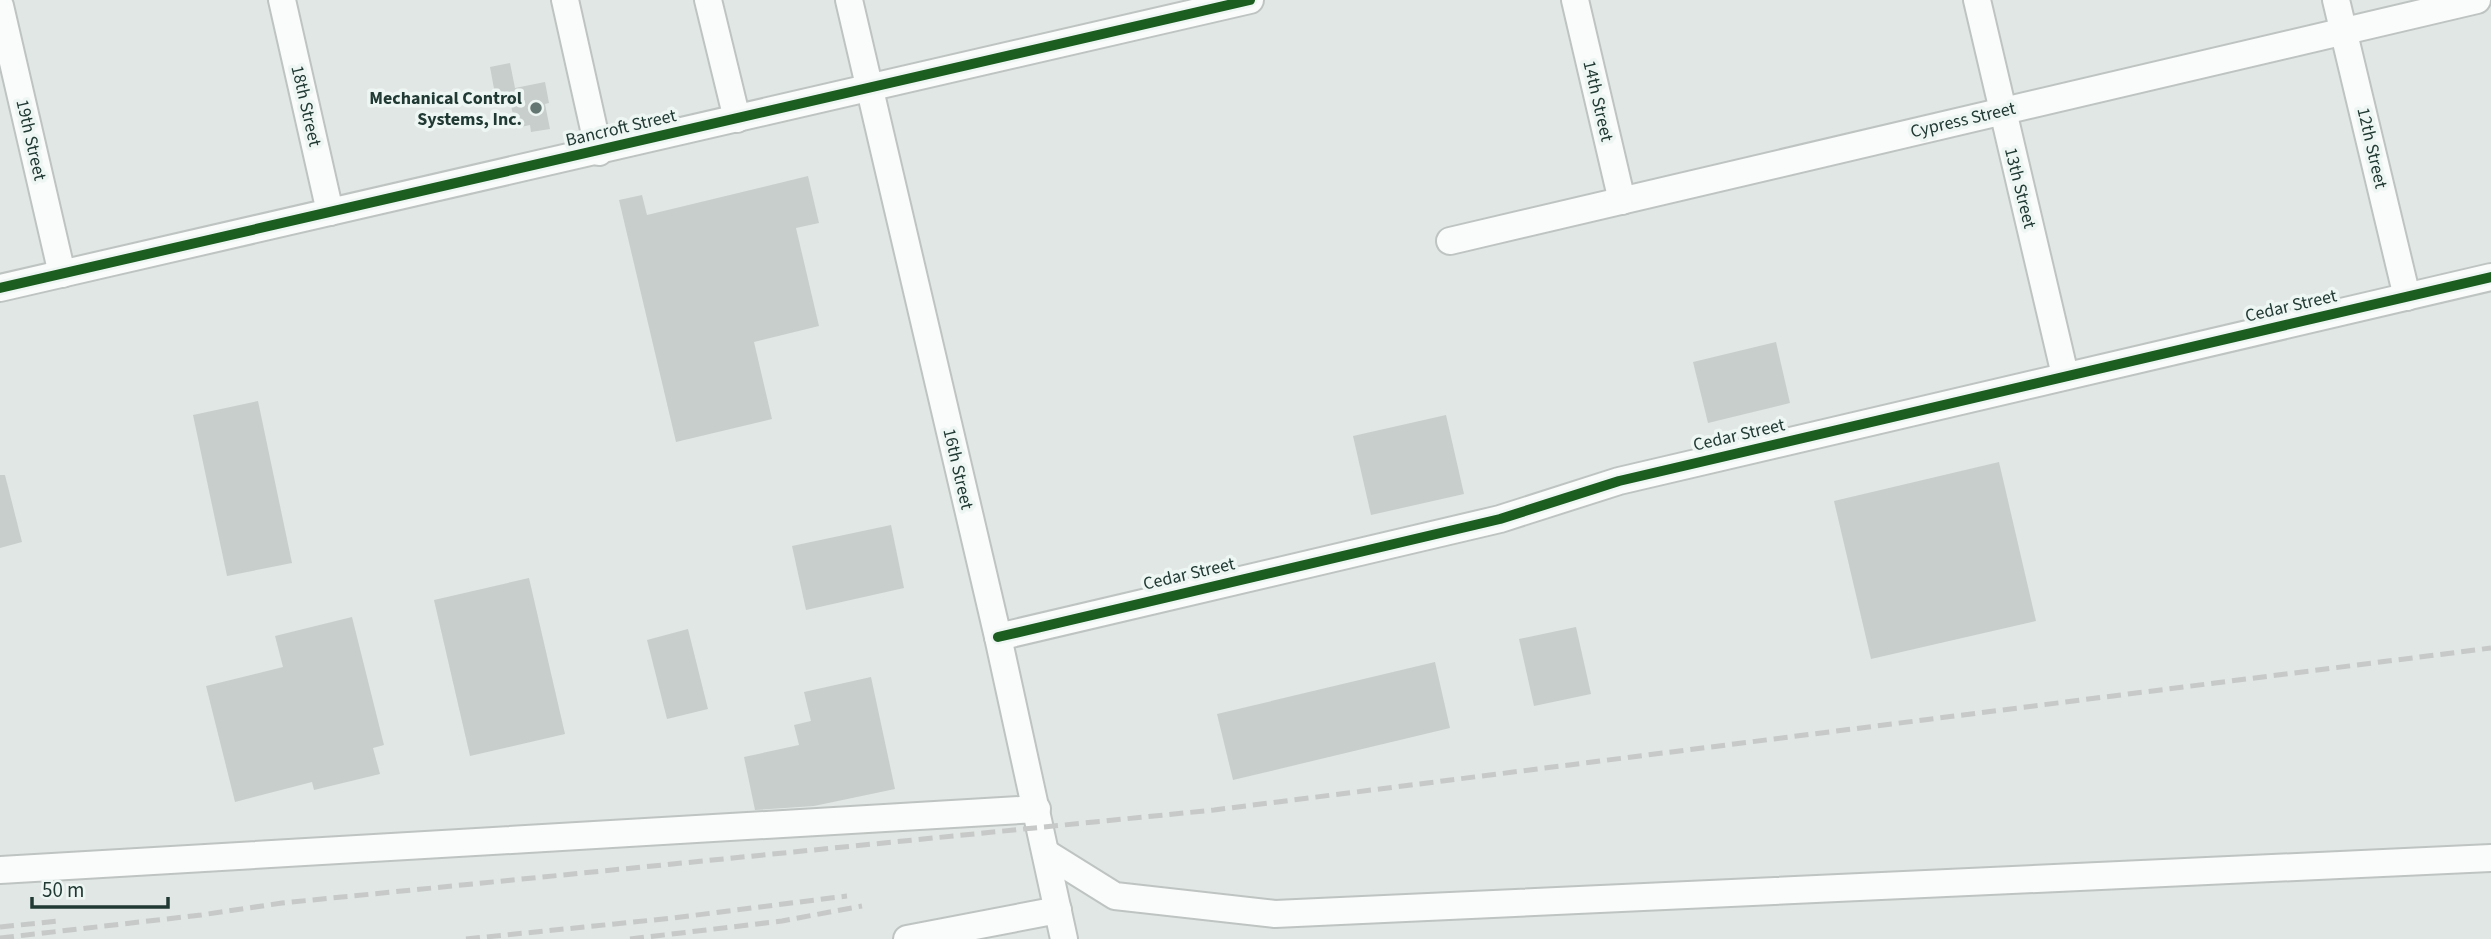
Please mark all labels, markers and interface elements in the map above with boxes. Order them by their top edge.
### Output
street label: 14th Street [1577,58,1619,144]
street label: 18th Street [285,63,327,149]
place label: Mechanical Control Systems, Inc. [369,86,522,132]
street label: Cypress Street [1908,96,2018,144]
street label: 19th Street [10,97,52,183]
marker: Mechanical Control Systems, Inc. [528,100,544,116]
street label: Bancroft Street [563,103,679,153]
street label: 12th Street [2351,105,2393,191]
street label: 13th Street [1998,145,2042,231]
street label: Cedar Street [2243,283,2339,329]
street label: Cedar Street [1691,412,1787,458]
street label: 16th Street [937,426,979,512]
street label: Cedar Street [1141,551,1237,597]
scale bar [32,866,168,910]
text: 50 m [42,875,84,905]

